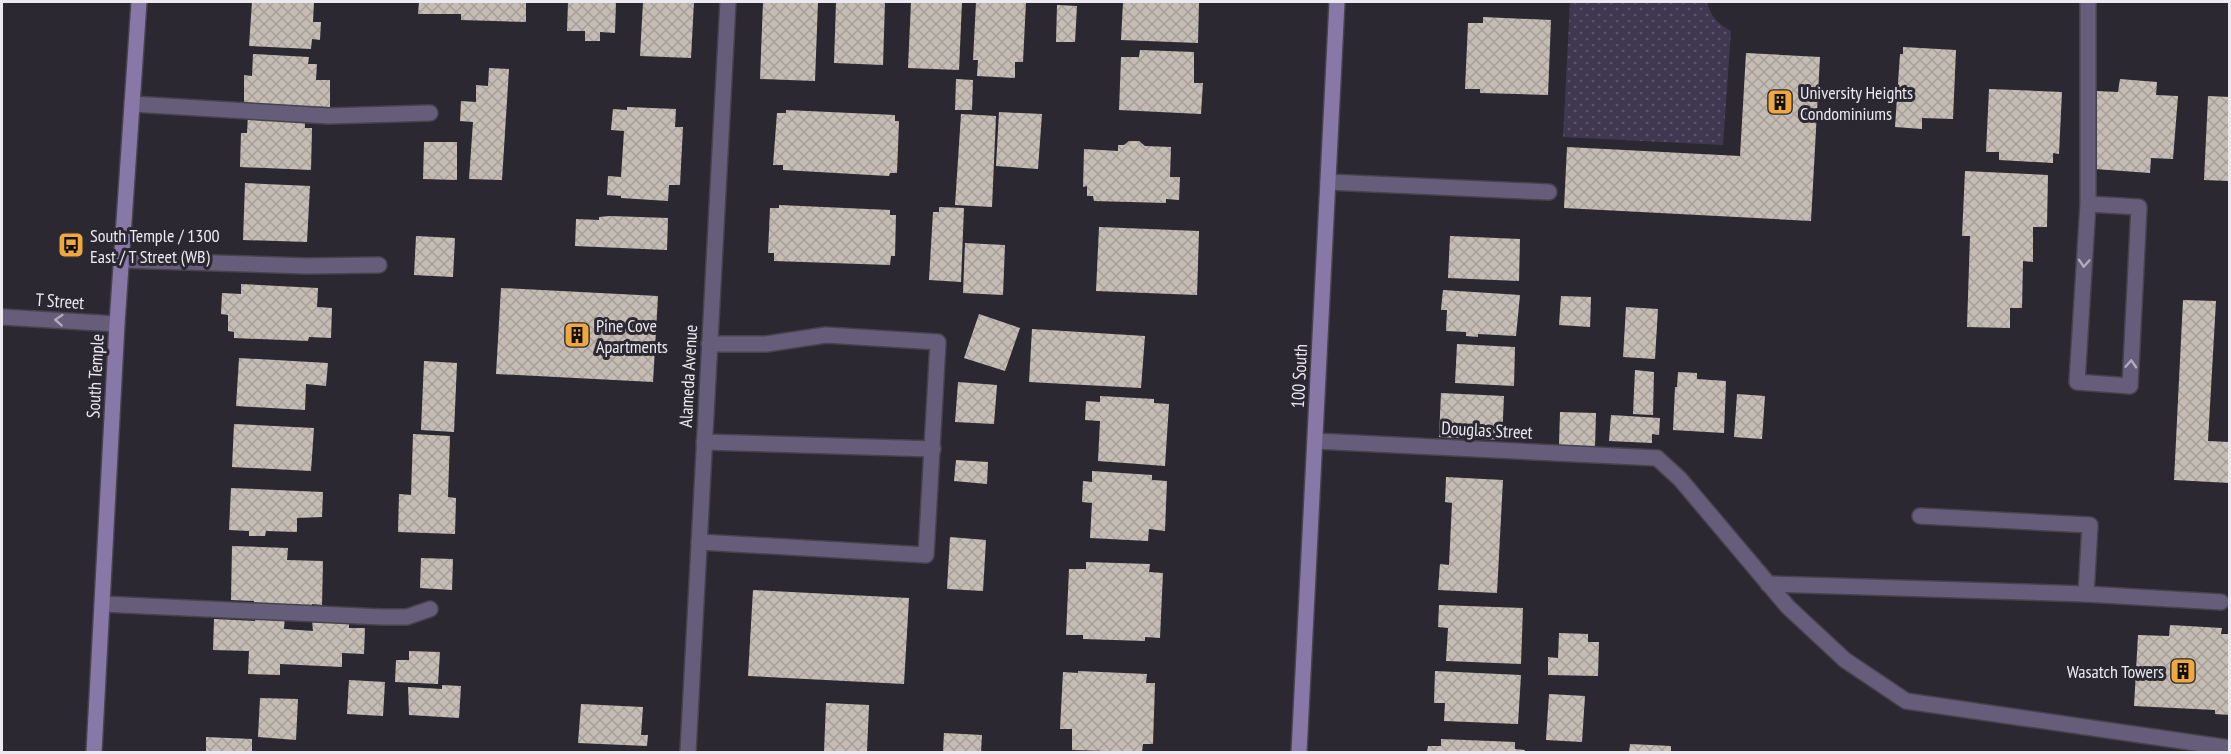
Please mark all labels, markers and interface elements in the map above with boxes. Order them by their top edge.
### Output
place label: University Heights Condominiums [1800,81,1913,125]
building icon: University Heights Condominiums [1765,87,1795,117]
place label: South Temple / 1300 East / T Street (WB) [90,224,220,268]
bus stop icon: South Temple / 1300 East / T Street (WB) [56,230,86,260]
one-way arrow [2078,258,2091,267]
street label: T Street [35,288,85,314]
one-way arrow [55,314,64,327]
place label: Pine Cove Apartments [596,314,668,358]
building icon: Pine Cove Apartments [562,320,592,350]
street label: Alameda Avenue [674,324,702,428]
street label: South Temple [81,333,109,419]
street label: 100 South [1286,343,1312,409]
one-way arrow [2124,360,2137,369]
street label: Douglas Street [1441,416,1533,444]
building icon: Wasatch Towers [2168,656,2198,686]
place label: Wasatch Towers [2067,660,2164,683]

